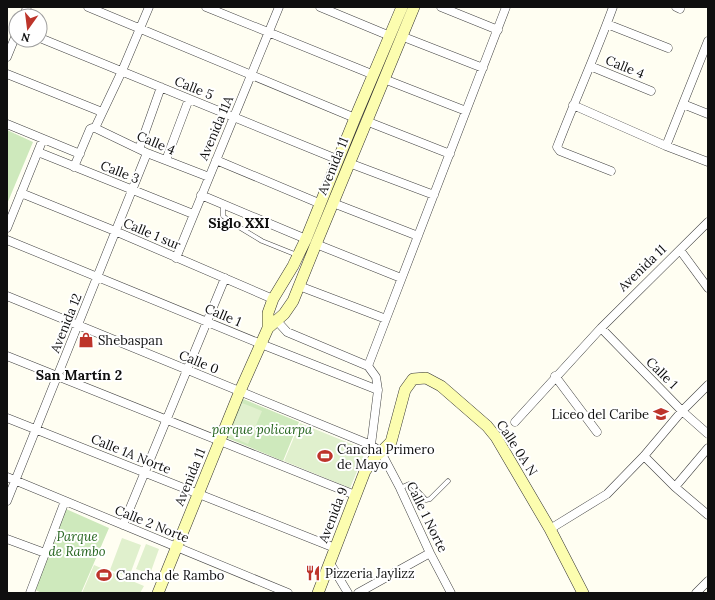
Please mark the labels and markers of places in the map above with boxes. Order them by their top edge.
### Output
shop icon: Shebaspan [77,331,95,349]
place label: Shebaspan [98,332,163,349]
school or university icon: Liceo del Caribe [652,405,670,423]
place label: Liceo del Caribe [552,406,649,423]
place label: Cancha Primero de Mayo [337,441,435,473]
sports icon: Cancha Primero de Mayo [316,447,334,465]
restaurant icon: Pizzeria Jaylizz [304,564,322,582]
place label: Pizzeria Jaylizz [325,565,415,582]
sports icon: Cancha de Rambo [95,566,113,584]
place label: Cancha de Rambo [116,567,225,584]

